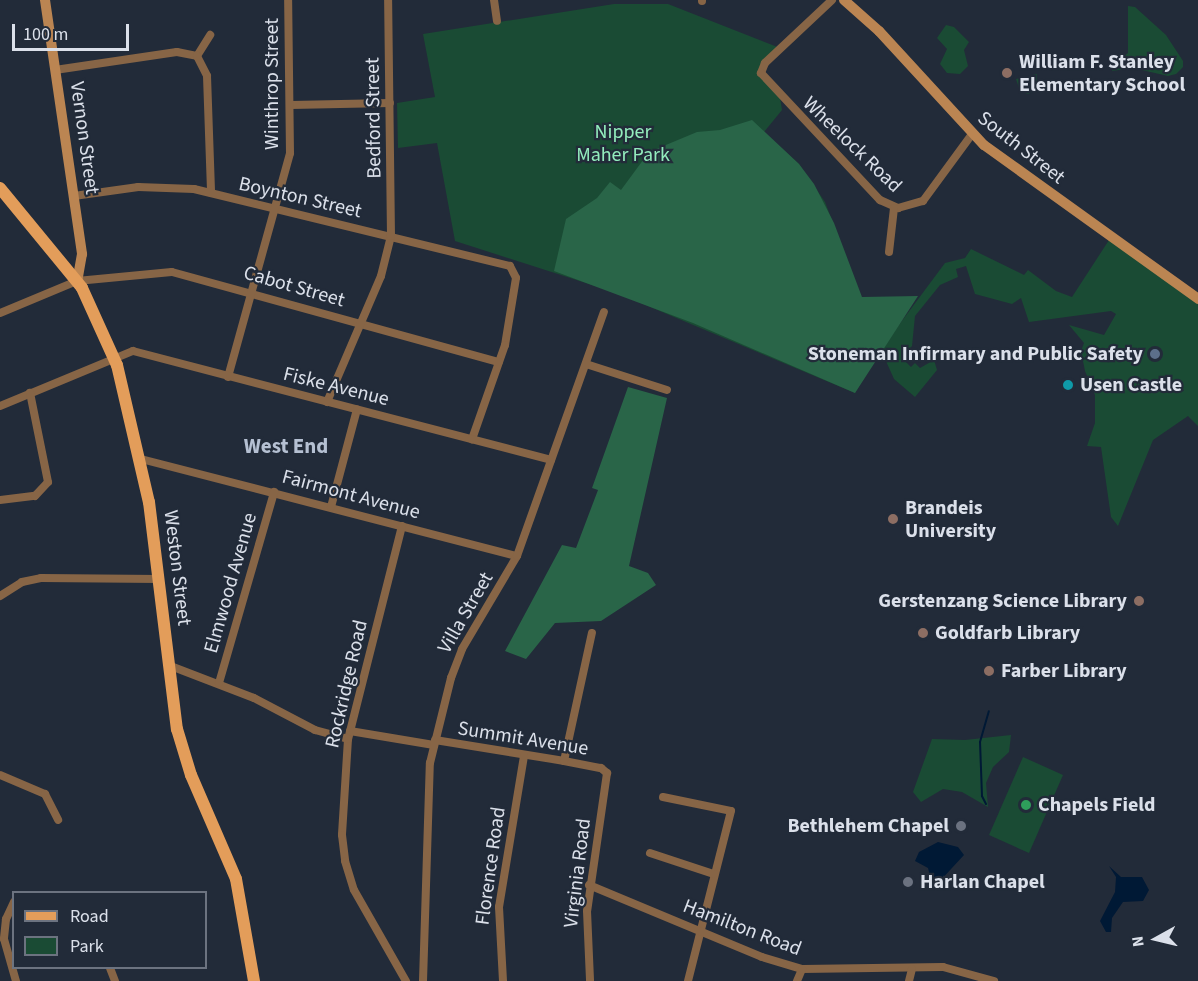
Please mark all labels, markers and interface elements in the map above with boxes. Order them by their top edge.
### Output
scale bar [15,12,132,50]
street label: Winthrop Street [260,18,284,150]
text: 100 m [23,22,68,47]
place label: William F. Stanley Elementary School [1019,50,1185,97]
street label: Bedford Street [361,57,387,179]
marker: William F. Stanley Elementary School [1000,66,1014,80]
street label: Vernon Street [64,80,104,196]
street label: Wheelock Road [798,92,906,198]
street label: South Street [973,106,1069,190]
park label: Nipper Maher Park [576,121,670,168]
street label: Boynton Street [236,172,364,224]
street label: Cabot Street [241,261,347,313]
place label: Stoneman Infirmary and Public Safety [808,342,1143,366]
marker: Stoneman Infirmary and Public Safety [1148,347,1162,361]
street label: Fiske Avenue [281,362,391,412]
place label: Usen Castle [1080,373,1182,397]
marker: Usen Castle [1061,378,1075,392]
district label: West End [244,433,328,459]
street label: Fairmont Avenue [279,465,423,525]
place label: Brandeis University [905,496,996,543]
street label: Weston Street [158,509,196,627]
street label: Elmwood Avenue [199,510,263,656]
marker: Brandeis University [886,512,900,526]
street label: Villa Street [433,568,499,658]
place label: Gerstenzang Science Library [878,589,1127,613]
marker: Gerstenzang Science Library [1132,594,1146,608]
street label: Rockridge Road [321,618,373,750]
place label: Goldfarb Library [935,621,1080,645]
marker: Goldfarb Library [916,626,930,640]
place label: Farber Library [1001,659,1127,683]
marker: Farber Library [982,664,996,678]
street label: Summit Avenue [456,717,590,761]
place label: Chapels Field [1038,793,1156,817]
marker: Chapels Field [1019,798,1033,812]
street label: Florence Road [471,805,511,927]
place label: Bethlehem Chapel [788,814,949,838]
street label: Virginia Road [559,817,597,929]
marker: Bethlehem Chapel [954,819,968,833]
place label: Harlan Chapel [920,870,1045,894]
marker: Harlan Chapel [901,875,915,889]
legend [12,891,207,969]
street label: Hamilton Road [679,894,805,962]
text: Road [70,904,109,929]
north arrow [1126,909,1186,969]
text: Park [70,934,104,959]
text: N [1127,935,1150,948]

